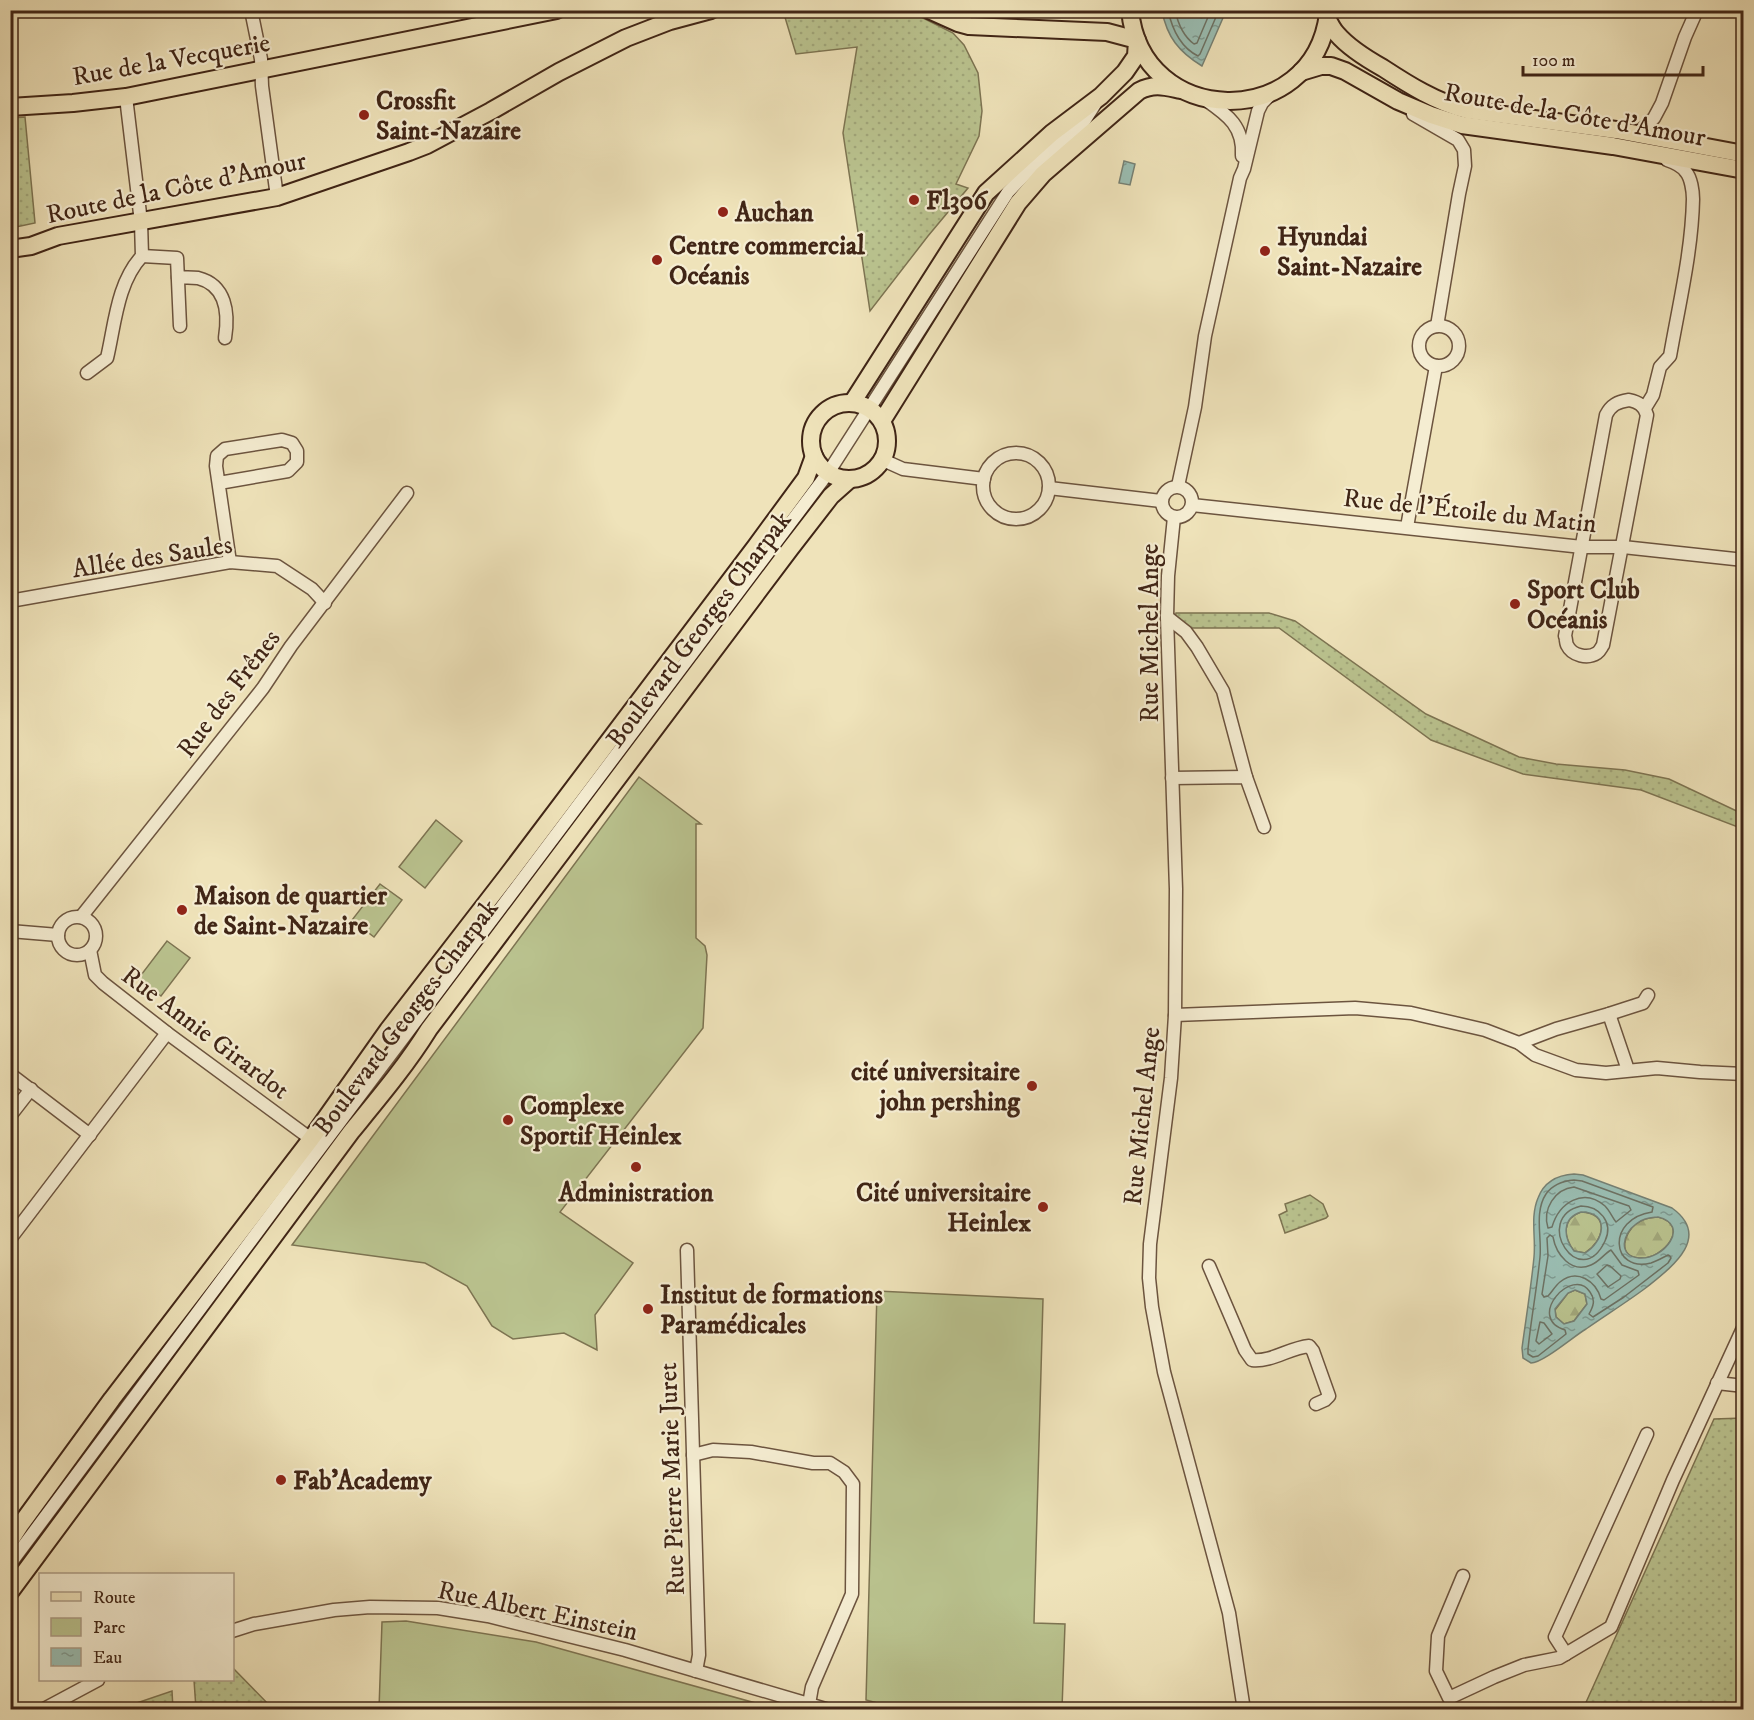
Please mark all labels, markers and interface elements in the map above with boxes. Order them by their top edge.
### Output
street label: Rue de la Vecquerie [70,27,273,94]
scale bar [1523,39,1703,77]
text: 100 m [1532,50,1575,72]
street label: Route de la Côte d'Amour [1441,76,1708,155]
place label: Crossfit Saint-Nazaire [376,85,521,148]
marker: Crossfit Saint-Nazaire [357,108,371,122]
street label: Route de la Côte d'Amour [43,145,310,232]
place label: Fl306 [926,185,988,218]
marker: Fl306 [907,193,921,207]
place label: Auchan [734,197,814,230]
marker: Auchan [716,205,730,219]
place label: Hyundai Saint-Nazaire [1277,221,1422,284]
place label: Centre commercial Océanis [669,230,866,293]
marker: Hyundai Saint-Nazaire [1258,244,1272,258]
marker: Centre commercial Océanis [650,253,664,267]
street label: Rue de l'Étoile du Matin [1341,482,1599,541]
street label: Boulevard Georges Charpak [599,505,799,755]
street label: Allée des Saules [70,529,235,586]
street label: Rue Michel Ange [1134,543,1167,723]
place label: Sport Club Océanis [1527,574,1640,637]
marker: Sport Club Océanis [1508,597,1522,611]
street label: Rue des Frênes [170,623,288,765]
place label: Maison de quartier de Saint-Nazaire [194,880,387,943]
street label: Boulevard Georges Charpak [306,893,506,1143]
marker: Maison de quartier de Saint-Nazaire [175,903,189,917]
street label: Rue Annie Girardot [114,959,296,1107]
street label: Rue Michel Ange [1117,1025,1168,1207]
place label: cité universitaire john pershing [851,1056,1021,1119]
marker: cité universitaire john pershing [1025,1079,1039,1093]
place label: Complexe Sportif Heinlex [520,1090,682,1153]
marker: Complexe Sportif Heinlex [501,1113,515,1127]
marker: Administration [629,1160,643,1174]
place label: Administration [557,1177,714,1210]
place label: Cité universitaire Heinlex [856,1177,1031,1240]
marker: Cité universitaire Heinlex [1036,1200,1050,1214]
place label: Institut de formations Paramédicales [660,1279,883,1342]
marker: Institut de formations Paramédicales [641,1302,655,1316]
street label: Rue Pierre Marie Juret [652,1362,693,1596]
place label: Fab’Academy [293,1465,432,1498]
marker: Fab’Academy [274,1473,288,1487]
legend [39,1573,234,1681]
street label: Rue Albert Einstein [435,1574,641,1649]
text: Route [93,1587,136,1609]
text: Parc [93,1617,126,1639]
text: Eau [93,1647,122,1669]

